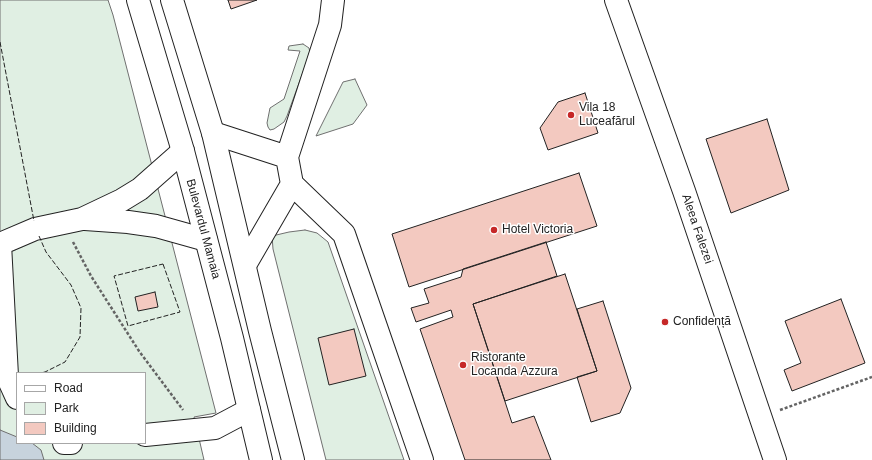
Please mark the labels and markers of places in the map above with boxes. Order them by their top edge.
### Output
place label: Vila 18 Luceafărul [579,101,635,129]
marker: Vila 18 Luceafărul [566,110,576,120]
place label: Hotel Victoria [502,223,573,237]
marker: Hotel Victoria [489,225,499,235]
place label: Confidență [673,315,731,329]
marker: Confidență [660,317,670,327]
place label: Ristorante Locanda Azzura [471,351,558,379]
marker: Ristorante Locanda Azzura [458,360,468,370]

